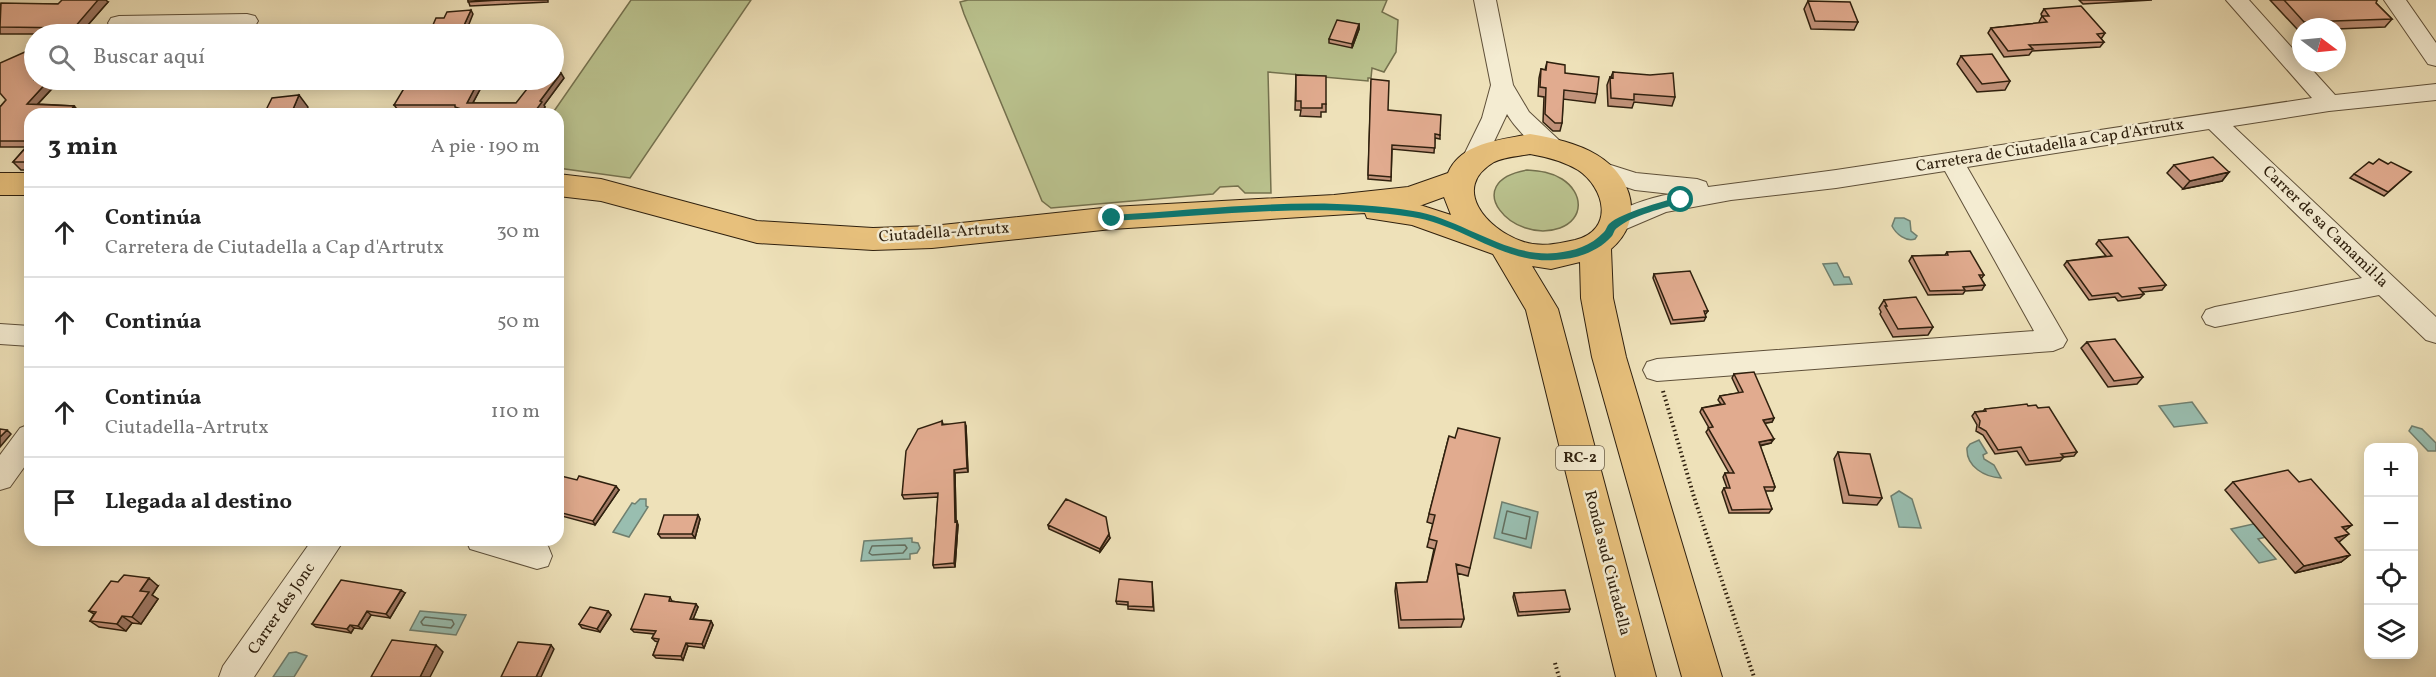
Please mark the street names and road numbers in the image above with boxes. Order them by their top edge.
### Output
street label: Carretera de Ciutadella a Cap d'Artrutx [1914,114,2186,178]
street label: Carrer de sa Camamil·la [2257,161,2393,293]
street label: Ciutadella-Artrutx [878,217,1010,249]
road number: RC-2 [1556,446,1604,470]
street label: Ronda sud Ciutadella [1578,488,1636,638]
street label: Carrer des Jonc [243,559,321,659]

